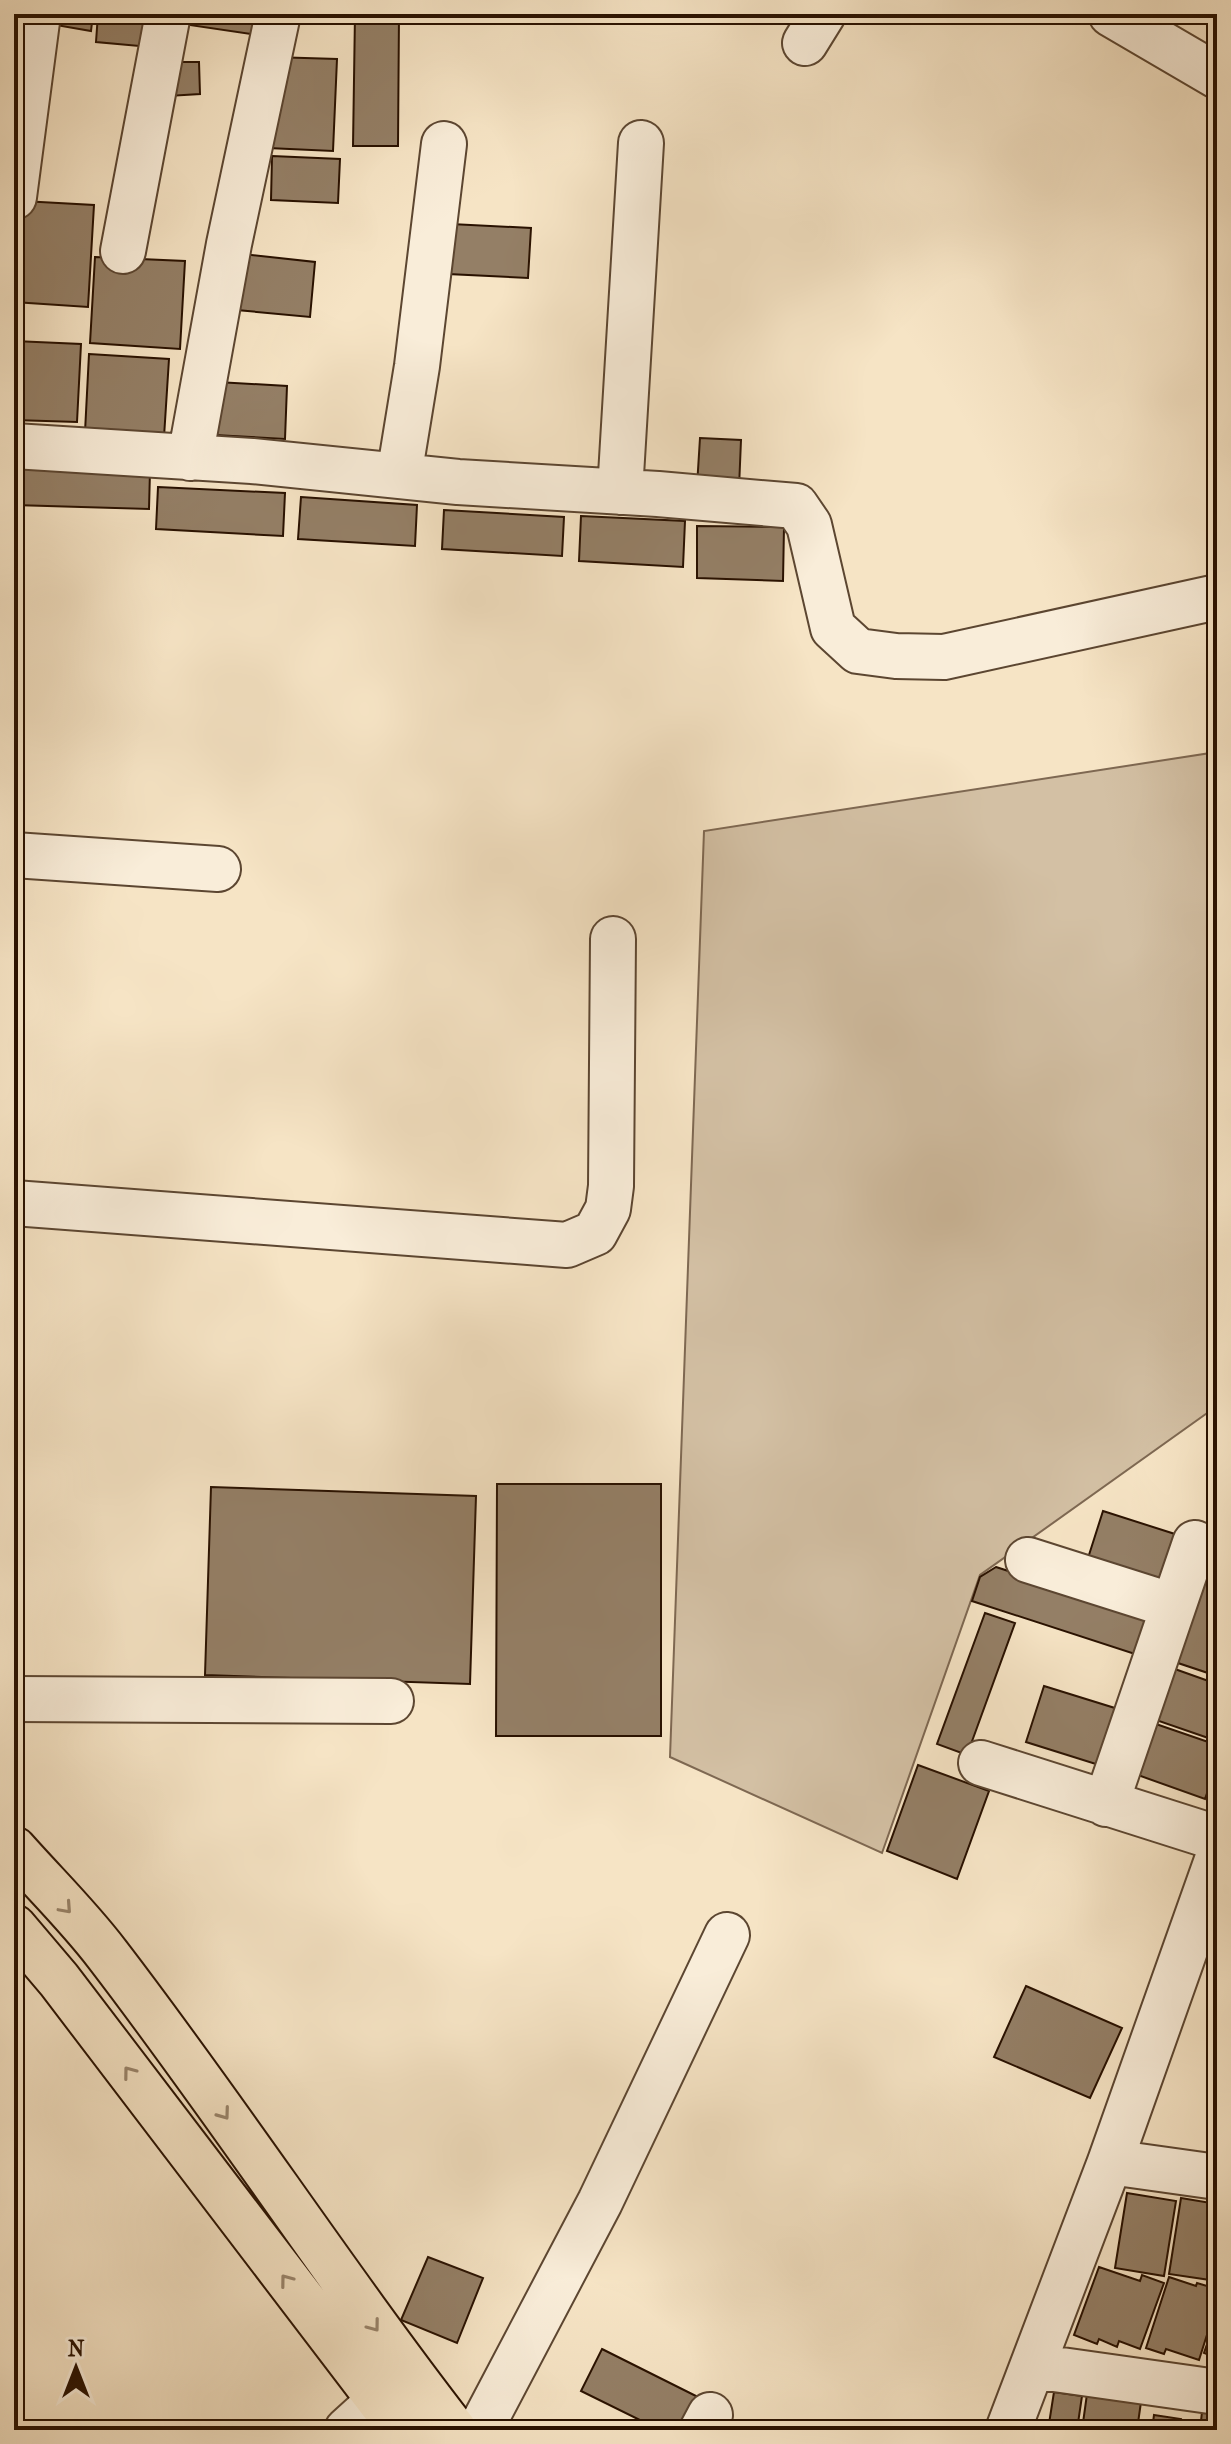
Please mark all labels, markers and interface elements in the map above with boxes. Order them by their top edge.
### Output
one-way arrow [56,1898,71,1913]
one-way arrow [125,2067,139,2081]
one-way arrow [214,2105,228,2120]
one-way arrow [281,2274,295,2289]
one-way arrow [365,2317,379,2332]
north arrow [36,2328,116,2408]
text: N [68,2336,85,2362]

